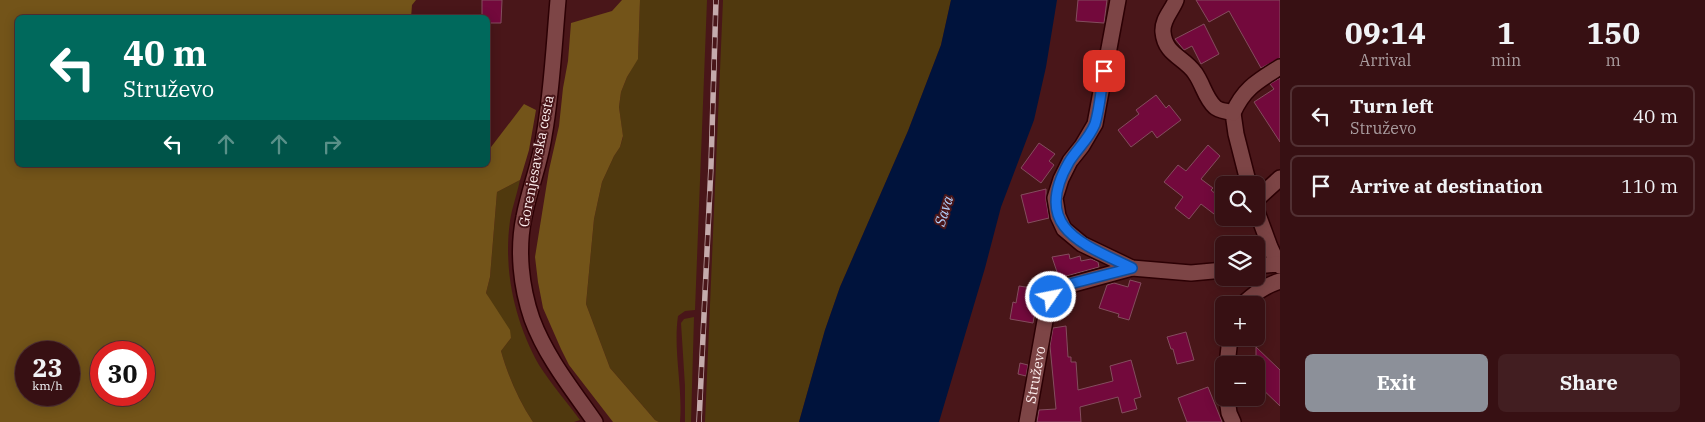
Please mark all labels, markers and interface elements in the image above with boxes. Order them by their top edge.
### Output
text: 09:14 [1345,13,1426,52]
text: 1 [1497,13,1515,52]
text: 150 [1586,13,1640,52]
text: 40 m [123,30,207,76]
icon: left [40,35,105,100]
pin [1083,50,1125,92]
text: Arrival [1359,50,1411,70]
text: min [1491,50,1521,70]
text: m [1606,50,1621,70]
icon: arrive [1090,57,1118,85]
text: Struževo [123,74,214,103]
street label: Gorenjesavska cesta [514,93,558,228]
text: Turn left [1350,94,1433,118]
icon: left [1307,102,1335,130]
text: 40 m [1633,104,1678,128]
text: Struževo [1350,118,1416,138]
icon: left [159,130,187,158]
icon: ahead [212,130,240,158]
icon: ahead [265,130,293,158]
icon: right [318,130,346,158]
icon: arrive [1307,172,1335,200]
text: Arrive at destination [1350,174,1543,198]
text: 110 m [1621,174,1678,198]
map controls [1215,176,1265,406]
button: search [1215,176,1265,226]
water label: Sava [930,192,957,229]
button: layers [1215,236,1265,286]
position arrow [1024,270,1076,322]
button: + [1215,296,1265,346]
speed limit sign: 30 [90,341,155,406]
street label: Struževo [1021,344,1049,405]
text: 23 [32,351,63,384]
button: Exit [1305,354,1488,412]
button: Share [1498,354,1680,412]
button: − [1215,356,1265,406]
text: km/h [32,378,63,393]

